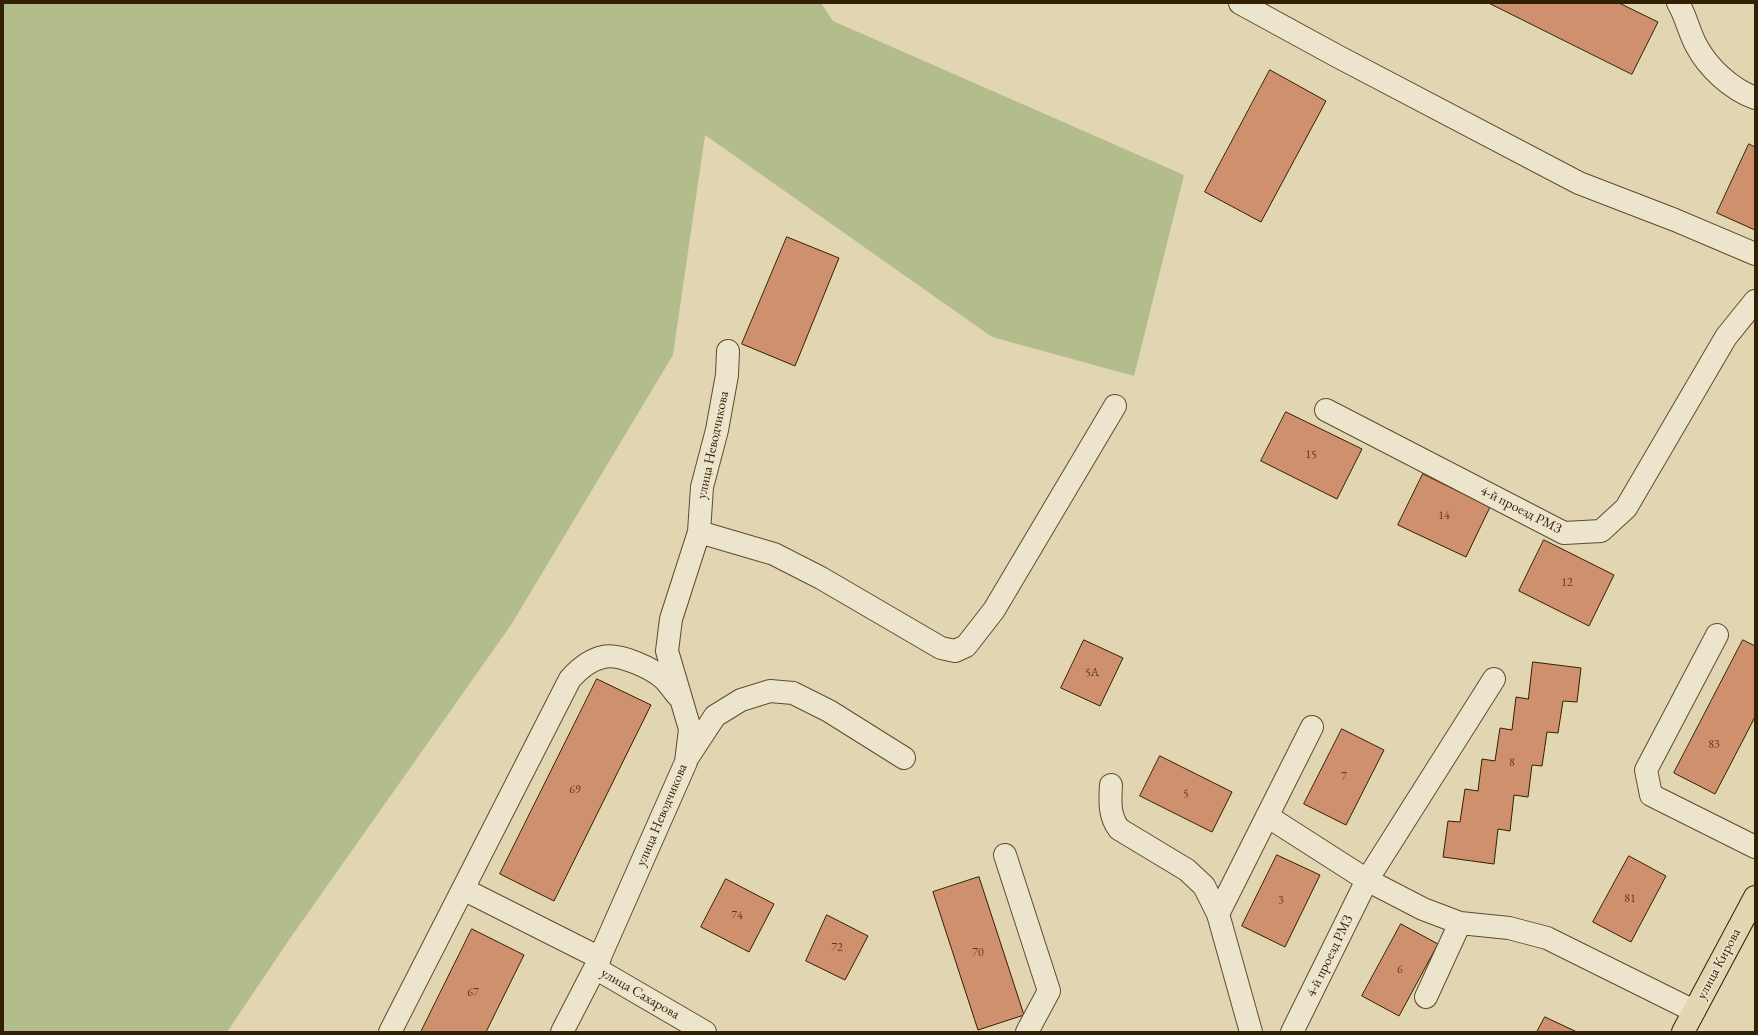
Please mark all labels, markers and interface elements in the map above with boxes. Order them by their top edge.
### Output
street label: улица Неводчикова [693,390,733,500]
house number: 15 [1305,448,1317,462]
street label: 4-й проезд РМЗ [1477,482,1565,538]
house number: 14 [1438,509,1450,523]
house number: 12 [1561,576,1573,590]
house number: 5А [1085,666,1099,680]
house number: 83 [1708,738,1720,752]
house number: 8 [1509,756,1515,770]
street label: улица Неводчикова [633,761,691,869]
house number: 7 [1341,770,1347,784]
house number: 69 [569,783,581,797]
house number: 5 [1183,787,1189,801]
house number: 81 [1624,892,1636,906]
house number: 3 [1278,894,1284,908]
house number: 74 [731,909,743,923]
street label: 4-й проезд РМЗ [1303,912,1357,1000]
street label: улица Кирова [1693,926,1745,1002]
house number: 72 [831,941,843,955]
house number: 70 [972,946,984,960]
house number: 6 [1397,963,1403,977]
street label: улица Сахарова [598,965,682,1023]
house number: 67 [467,986,479,1000]

